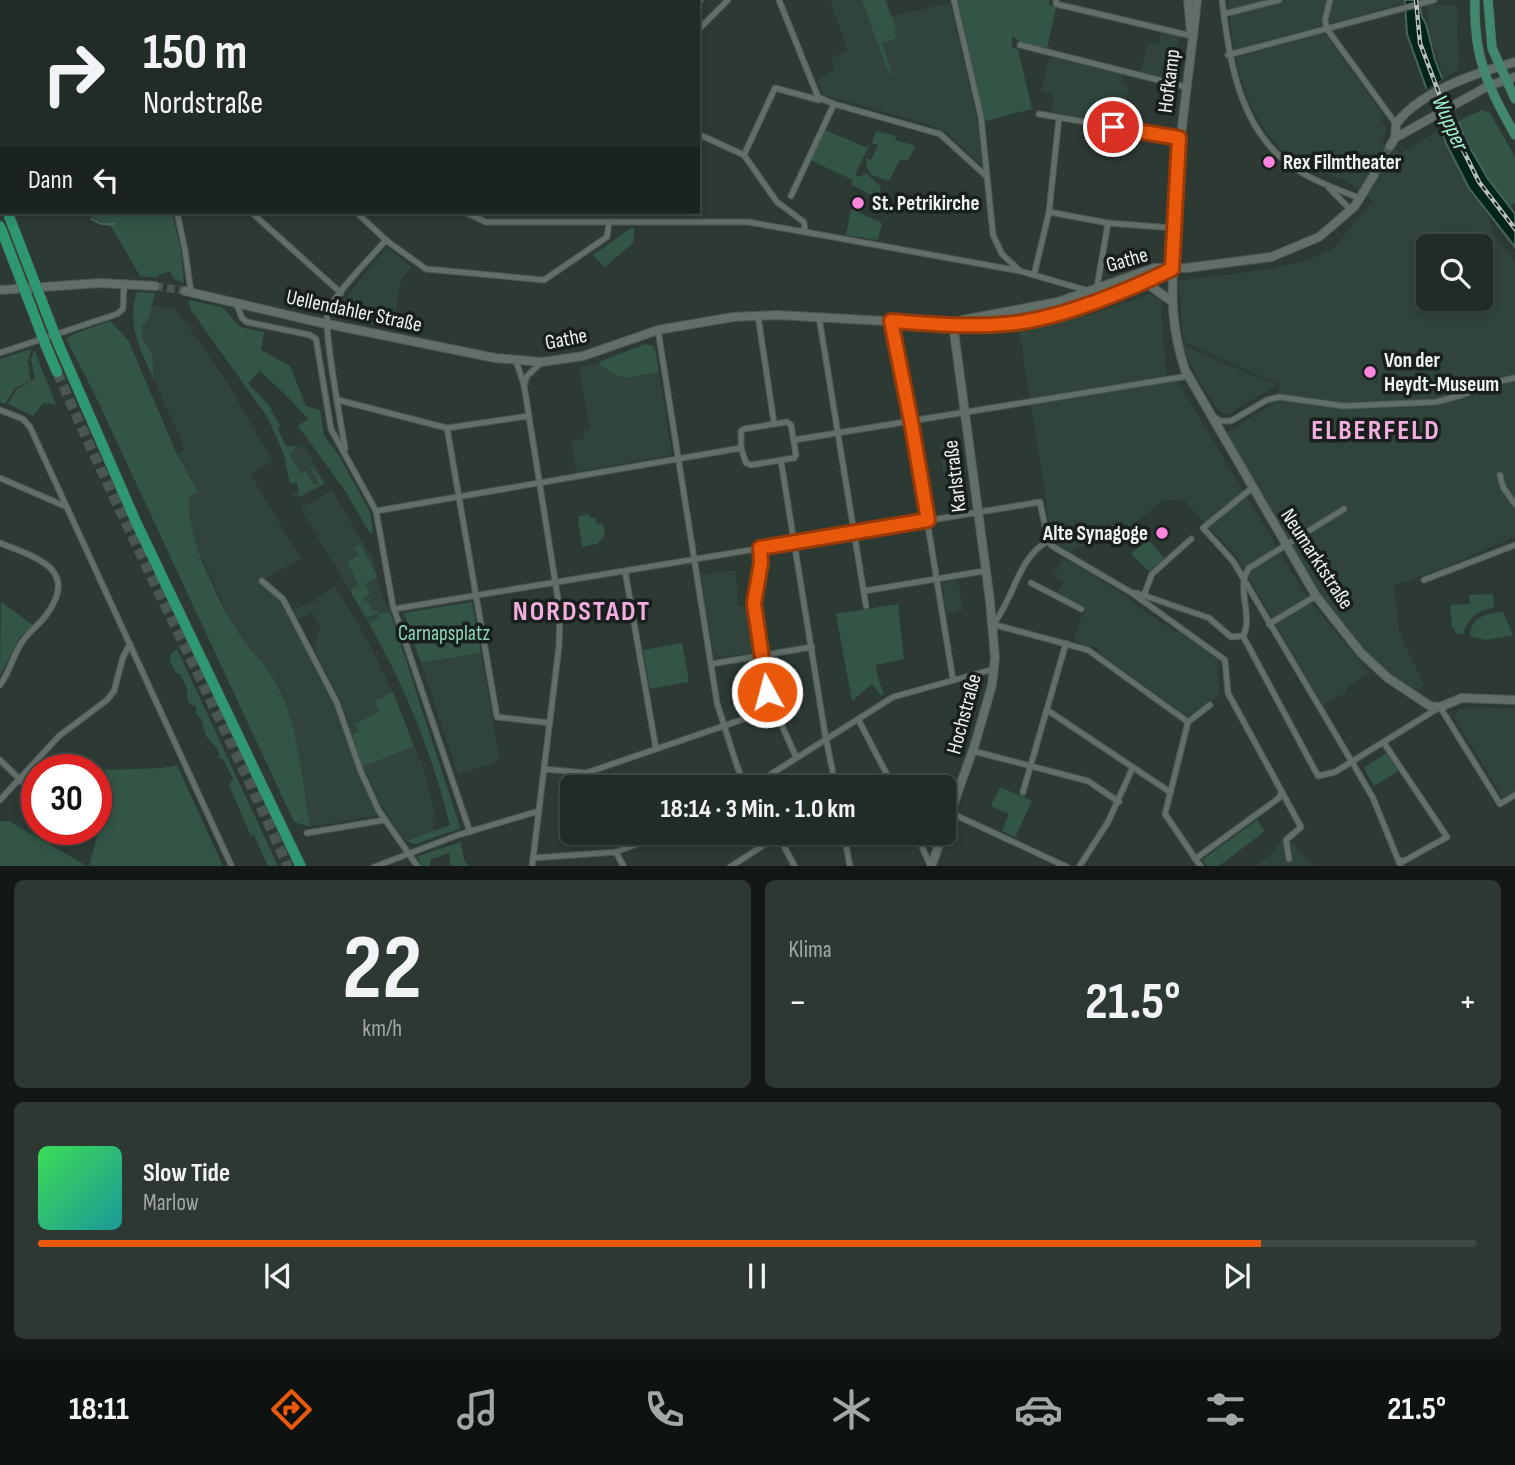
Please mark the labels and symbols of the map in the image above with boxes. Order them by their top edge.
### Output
street label: Hofkamp [1153,48,1185,114]
water label: Wupper [1425,91,1475,157]
pin [1083,97,1143,157]
place label: Rex Filmtheater [1283,150,1402,175]
marker: Rex Filmtheater [1261,154,1277,170]
place label: St. Petrikirche [872,191,979,216]
marker: St. Petrikirche [850,195,866,211]
street label: Gathe [1103,242,1151,278]
street label: Uellendahler Straße [284,284,424,338]
street label: Gathe [543,323,589,355]
place label: Von der Heydt-Museum [1384,348,1499,397]
marker: Von der Heydt-Museum [1362,364,1378,380]
district label: ELBERFELD [1311,414,1441,447]
street label: Karlstraße [938,439,972,513]
street label: Neumarktstraße [1275,504,1359,614]
place label: Alte Synagoge [1042,521,1148,546]
marker: Alte Synagoge [1154,525,1170,541]
district label: NORDSTADT [513,595,651,628]
park label: Carnapsplatz [398,621,490,646]
position arrow [730,655,804,729]
street label: Hochstraße [941,671,987,757]
speed limit sign: 30 [21,754,112,845]

